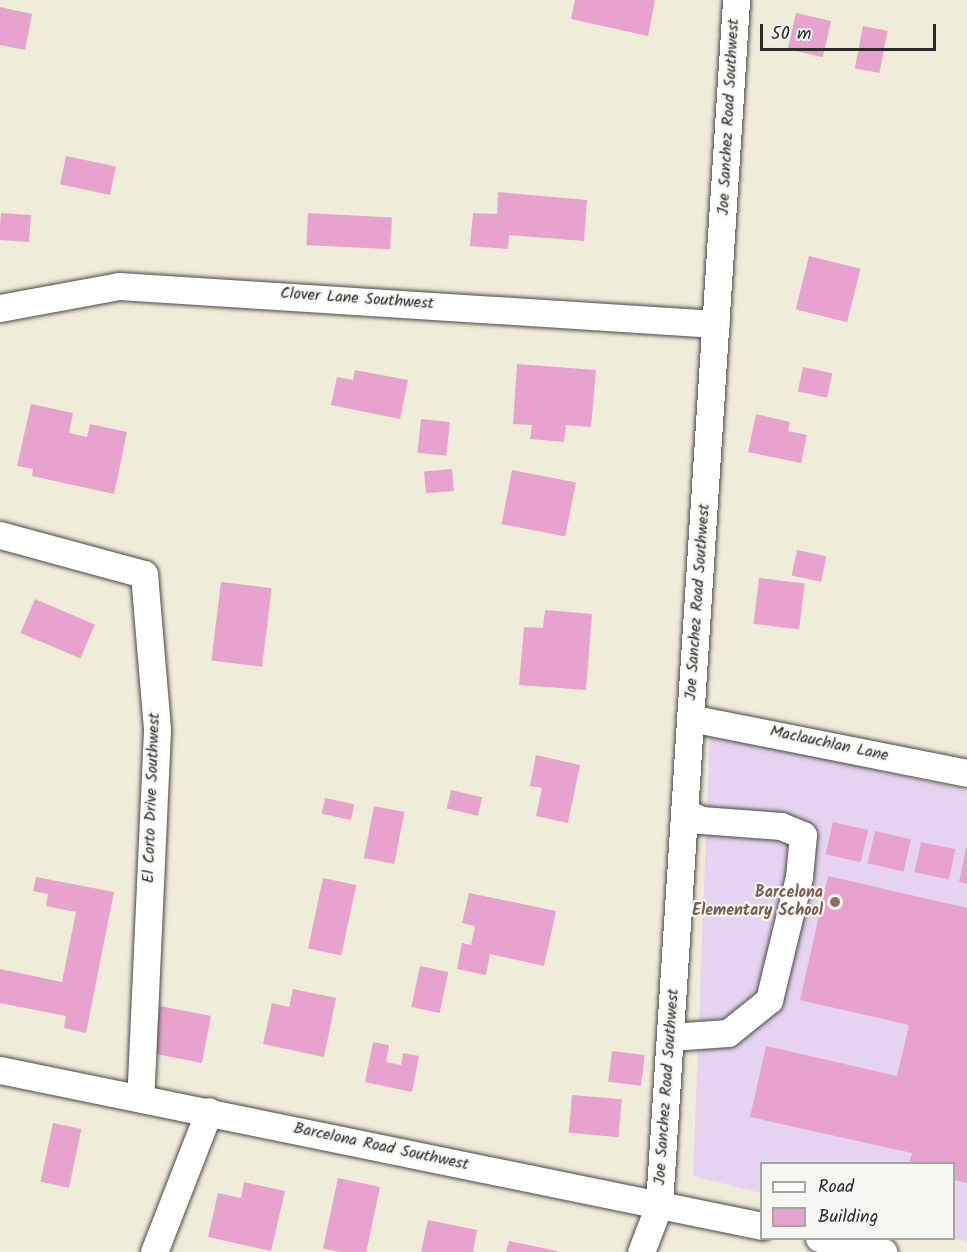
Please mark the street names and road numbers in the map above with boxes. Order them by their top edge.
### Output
street label: Joe Sanchez Road Southwest [714,18,744,216]
street label: Clover Lane Southwest [280,284,434,314]
street label: Joe Sanchez Road Southwest [682,503,714,701]
street label: El Corto Drive Southwest [139,712,165,884]
street label: Maclauchlan Lane [768,722,890,766]
street label: Joe Sanchez Road Southwest [651,988,683,1186]
street label: Barcelona Road Southwest [292,1119,470,1175]

